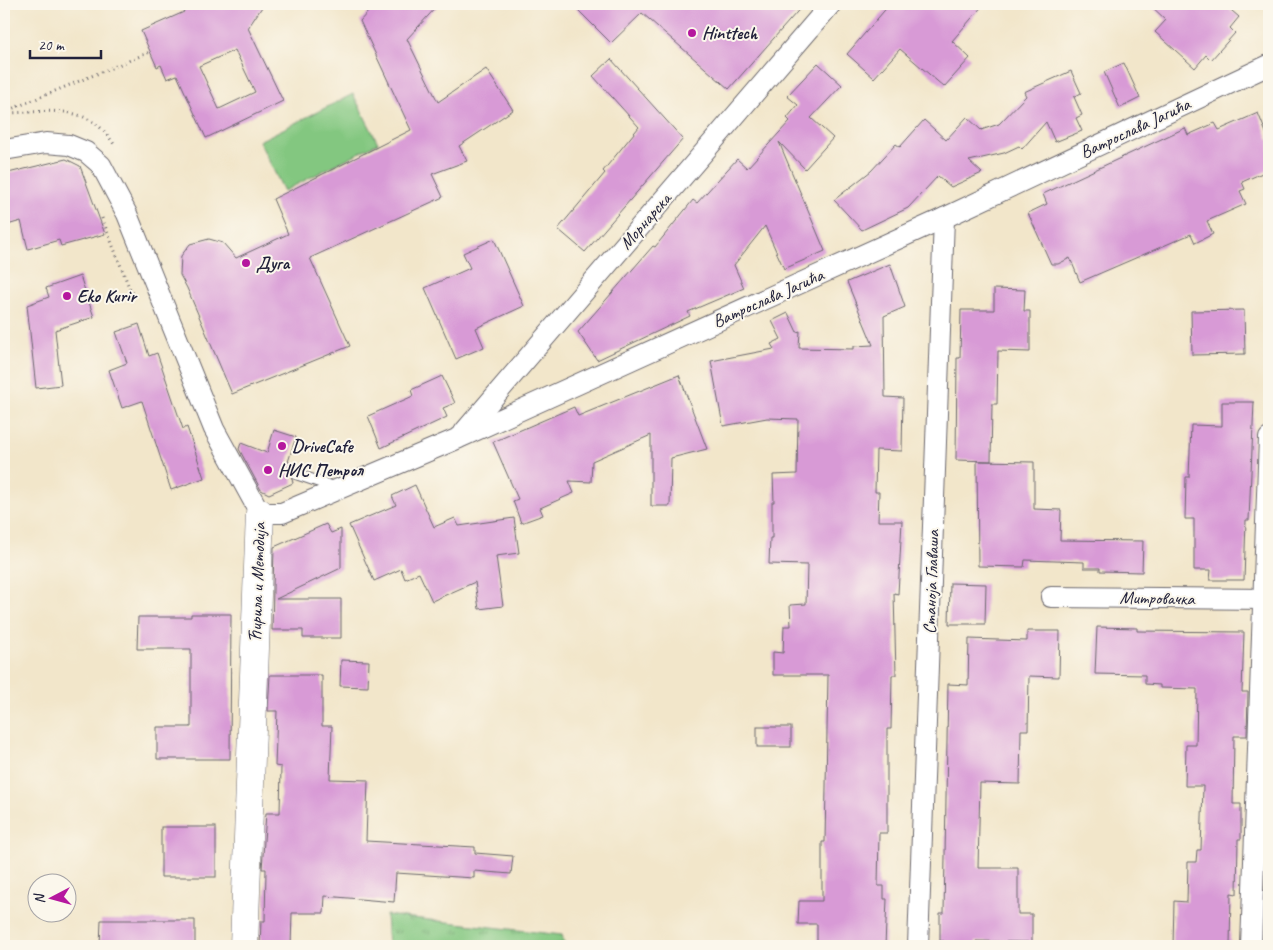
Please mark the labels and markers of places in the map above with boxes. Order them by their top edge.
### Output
place label: Hinttech [702,22,758,44]
marker: Hinttech [686,27,698,39]
place label: Дуга [256,252,291,274]
marker: Дуга [240,257,252,269]
place label: Eko Kurir [77,285,138,307]
marker: Eko Kurir [61,290,73,302]
place label: DriveCafe [292,435,355,457]
marker: DriveCafe [276,440,288,452]
place label: НИС Петрол [278,459,364,481]
marker: НИС Петрол [262,464,274,476]

